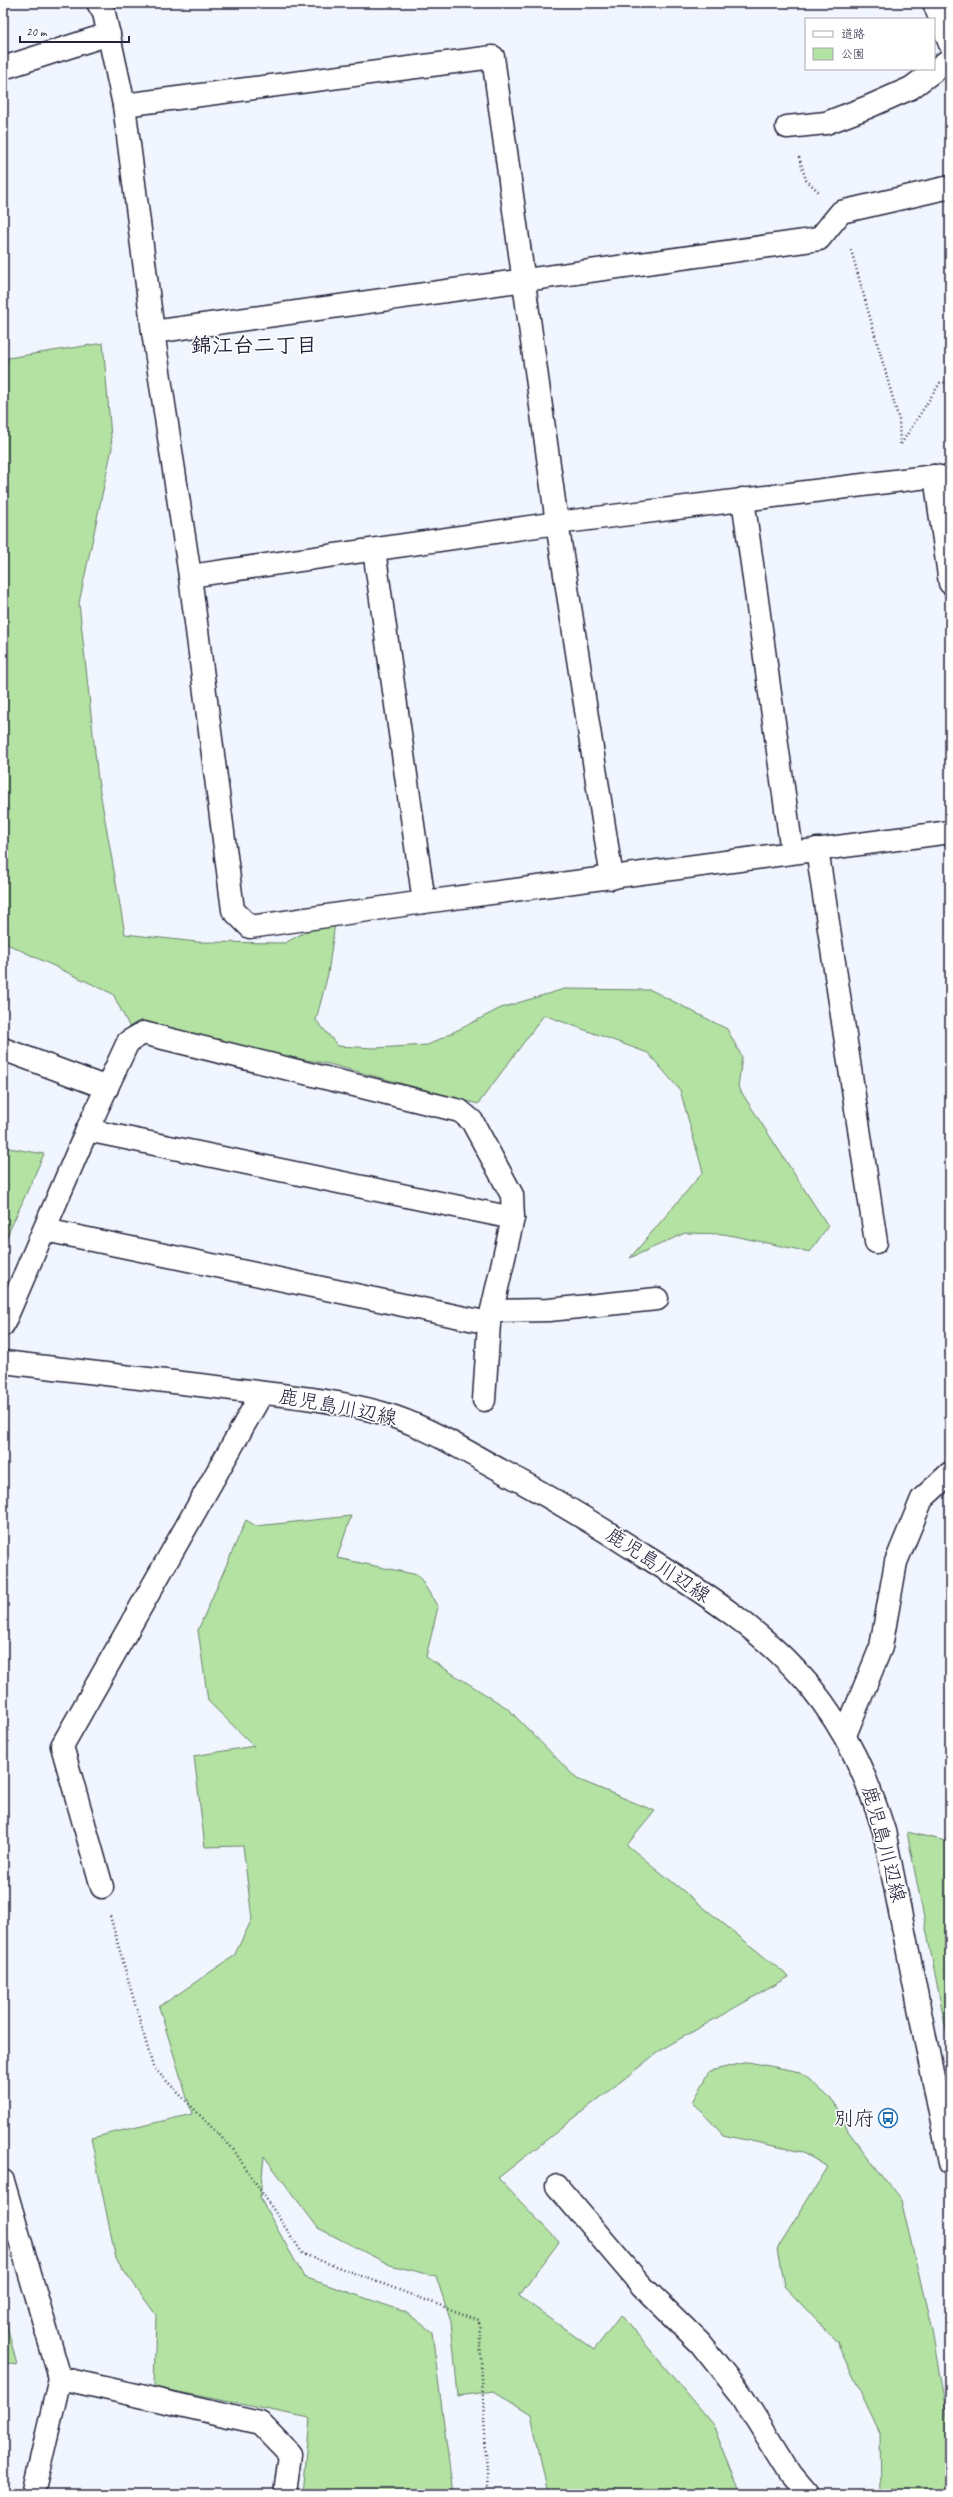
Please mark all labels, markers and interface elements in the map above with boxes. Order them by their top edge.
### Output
scale bar [20,18,129,44]
legend [805,18,935,70]
text: 20 m [26,24,48,40]
text: 道路 [841,26,865,42]
text: 公園 [841,46,865,62]
district label: 錦江台二丁目 [191,332,317,358]
street label: 鹿児島川辺線 [277,1383,399,1431]
street label: 鹿児島川辺線 [601,1522,715,1608]
street label: 鹿児島川辺線 [856,1783,912,1905]
place label: 別府 [834,2106,874,2131]
bus stop icon: 別府 [877,2107,899,2129]

